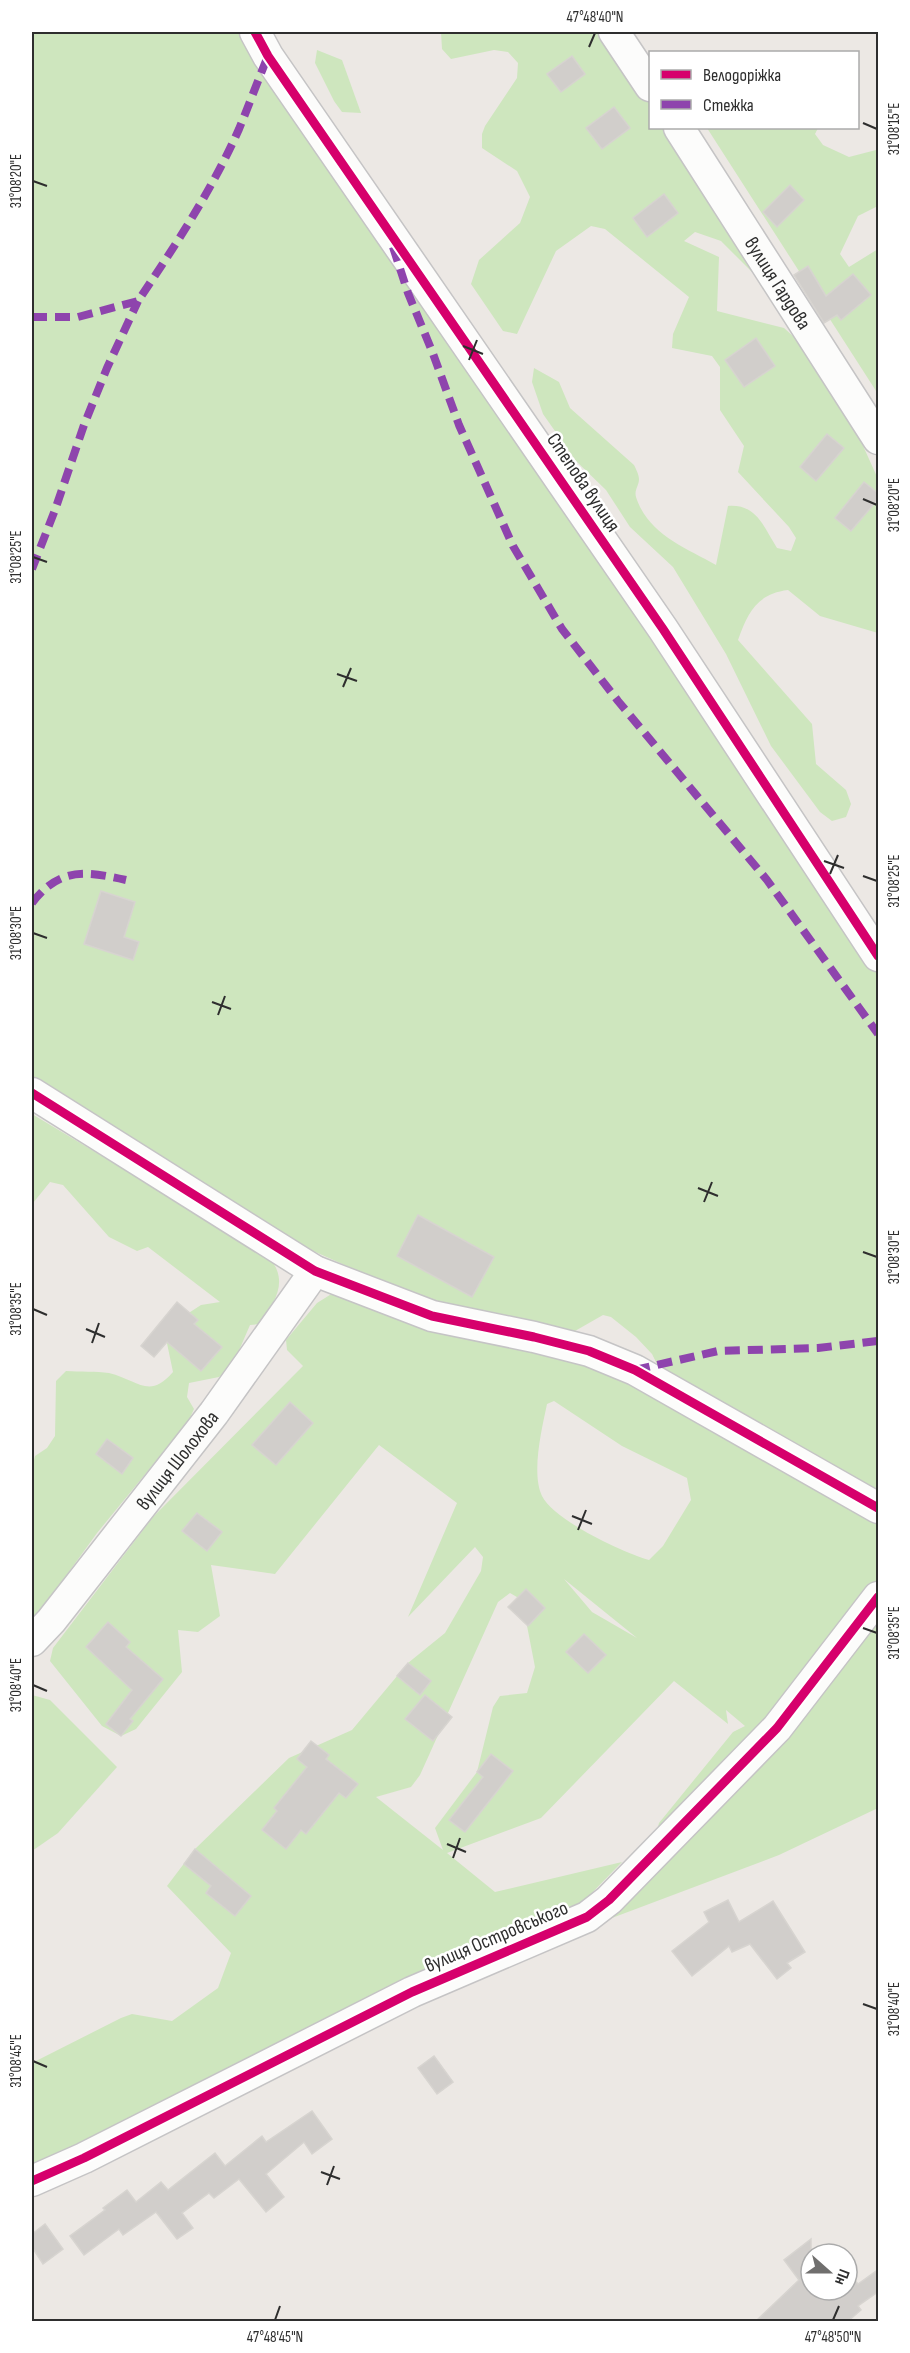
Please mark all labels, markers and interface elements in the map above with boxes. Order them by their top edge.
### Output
text: 47°48'40"N [567,8,623,27]
legend [649,51,859,129]
text: Велодоріжка [703,65,781,86]
text: Стежка [703,95,754,116]
text: 31°08'15"E [885,103,904,155]
text: 31°08'20"E [7,154,26,208]
street label: вулиця Гардова [739,233,816,334]
street label: Степова вулиця [541,429,625,537]
text: 31°08'20"E [885,478,904,532]
text: 31°08'25"E [7,530,26,584]
text: 31°08'25"E [885,854,904,908]
text: 31°08'30"E [7,906,26,960]
text: 31°08'30"E [885,1230,904,1284]
text: 31°08'35"E [7,1282,26,1336]
street label: вулиця Шолохова [132,1406,224,1515]
text: 31°08'35"E [885,1606,904,1660]
text: 31°08'40"E [7,1658,26,1712]
street label: вулиця Островського [421,1896,572,1978]
text: 31°08'40"E [885,1982,904,2036]
text: 31°08'45"E [7,2034,26,2088]
north arrow [799,2242,859,2302]
text: Пн [830,2266,853,2287]
text: 47°48'45"N [247,2328,303,2347]
text: 47°48'50"N [805,2328,861,2347]

